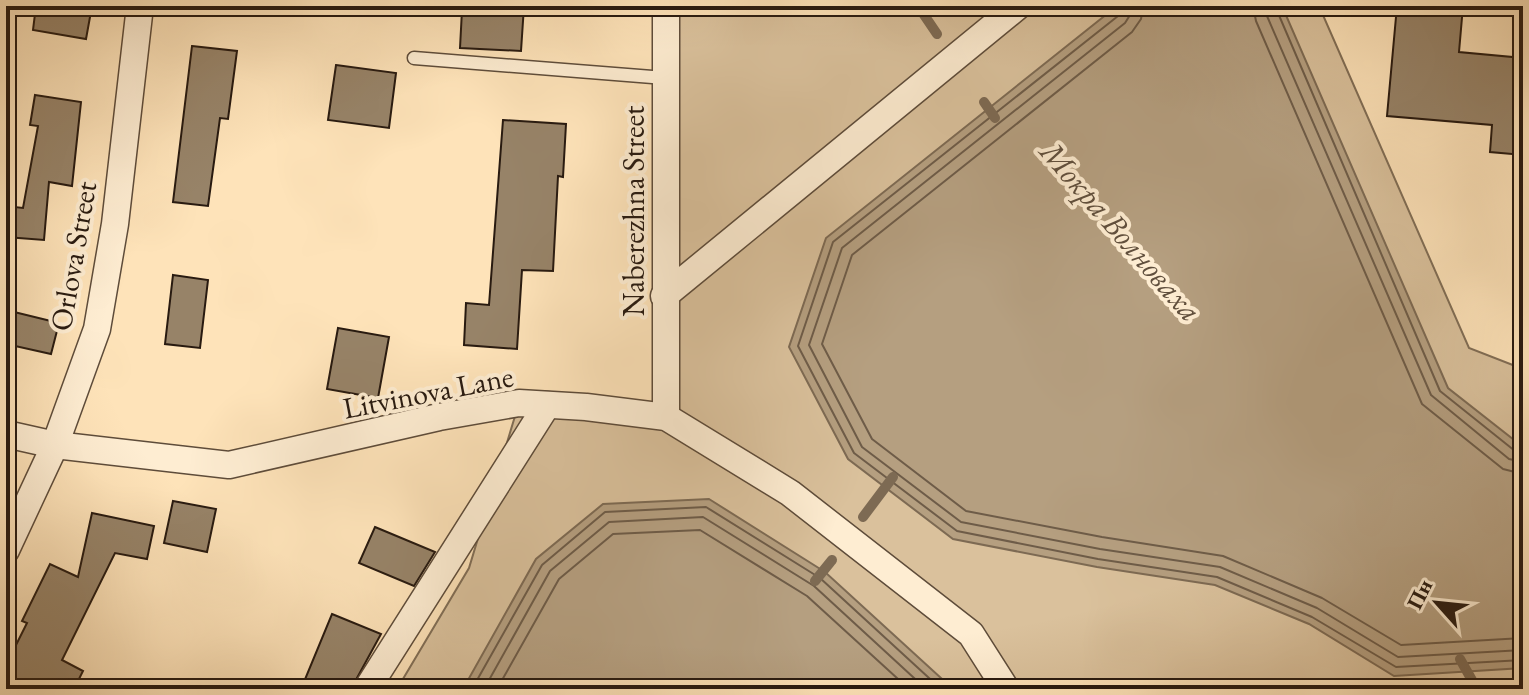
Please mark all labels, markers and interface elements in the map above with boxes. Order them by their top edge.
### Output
street label: Naberezhna Street [614,105,653,317]
water label: Мокра Волноваха [1030,130,1211,330]
street label: Orlova Street [41,178,105,334]
street label: Litvinova Lane [340,356,516,428]
north arrow [1397,563,1477,643]
text: Пн [1400,574,1440,614]

